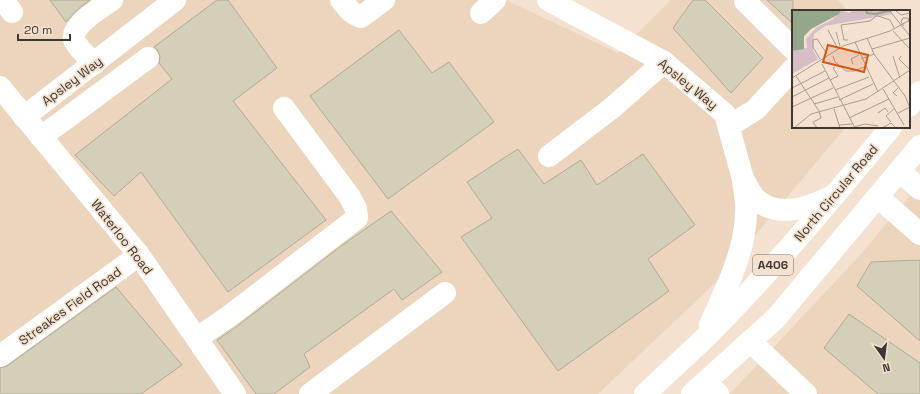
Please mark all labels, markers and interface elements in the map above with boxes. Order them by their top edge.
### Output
inset map [792,10,910,128]
scale bar [18,16,70,42]
text: 20 m [24,22,52,38]
street label: Apsley Way [38,53,106,109]
street label: Apsley Way [655,55,721,113]
street label: North Circular Road [790,141,882,245]
street label: Waterloo Road [87,196,157,278]
road number: A406 [753,255,793,275]
street label: Streakes Field Road [15,263,125,349]
north arrow [864,338,904,378]
text: N [881,360,892,375]

